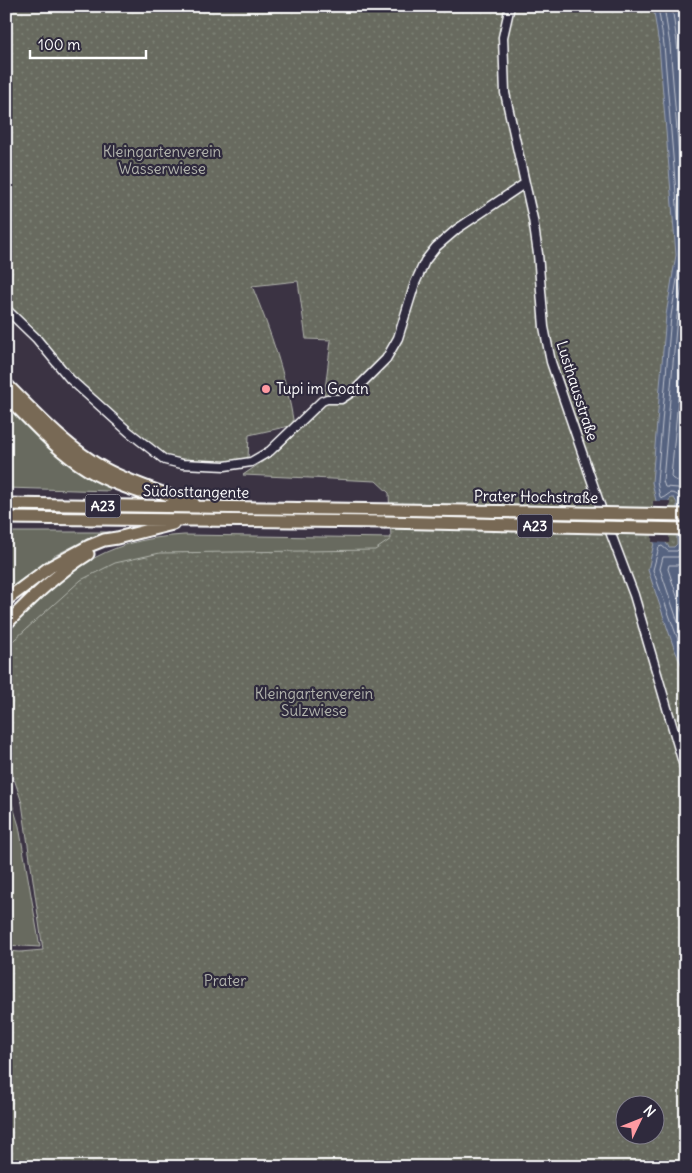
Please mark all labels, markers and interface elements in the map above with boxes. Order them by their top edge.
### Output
scale bar [30,28,146,60]
text: 100 m [38,35,80,54]
park label: Kleingartenverein Wasserwiese [103,142,222,178]
street label: Lusthausstraße [552,338,603,443]
place label: Tupi im Goatn [276,379,369,398]
marker: Tupi im Goatn [260,383,272,395]
street label: Südosttangente [143,481,249,502]
street label: Prater Hochstraße [474,486,598,507]
road number: A23 [86,494,120,518]
road number: A23 [518,514,552,538]
park label: Kleingartenverein Sulzwiese [255,684,374,720]
park label: Prater [204,971,246,990]
north arrow [614,1096,664,1146]
text: N [640,1101,659,1121]

